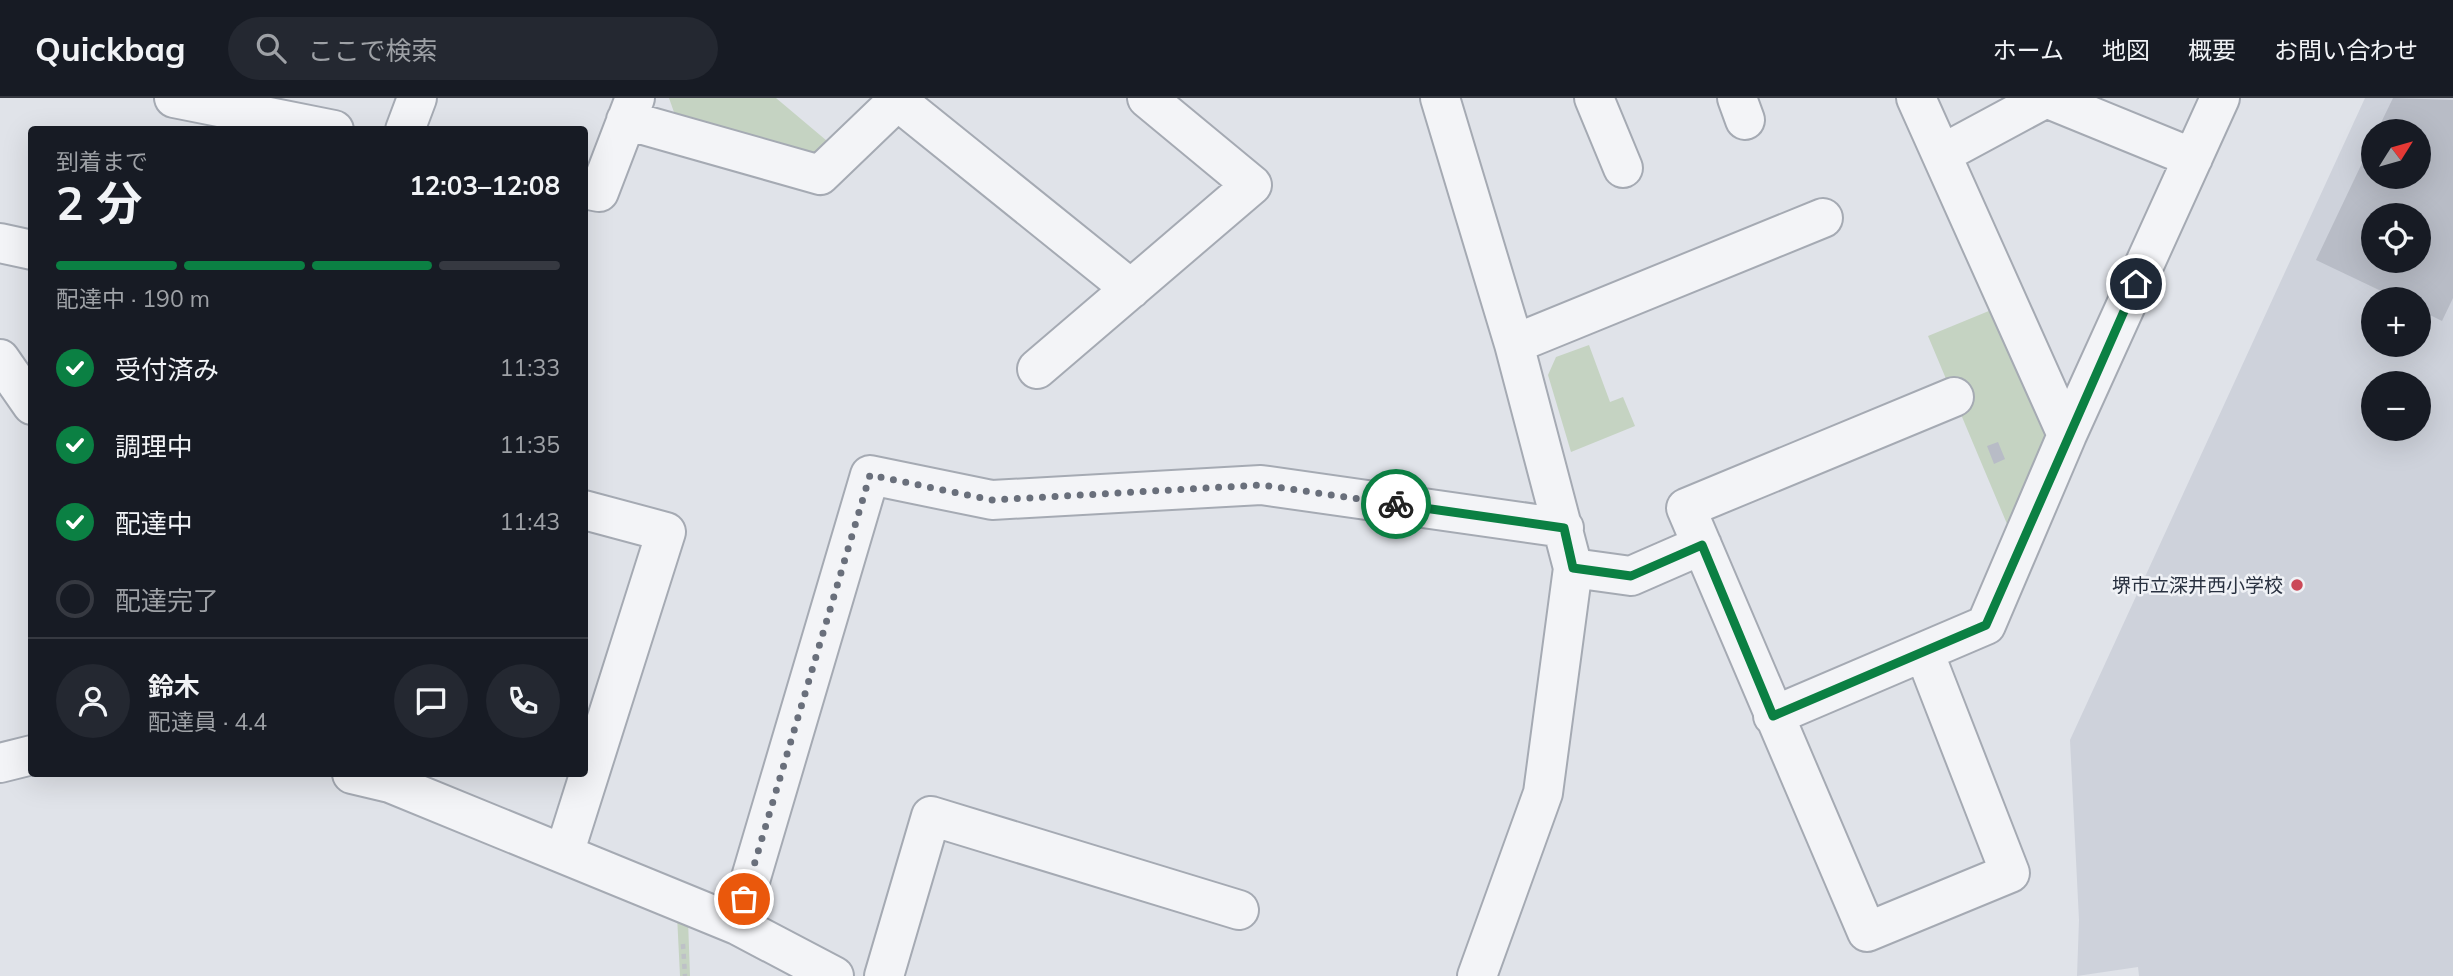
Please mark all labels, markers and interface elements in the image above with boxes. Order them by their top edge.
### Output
search box [228,17,718,80]
text: Quickbag [35,28,186,69]
icon: search [252,29,290,67]
text: ここで検索 [308,34,438,67]
text: ホーム [1993,35,2064,65]
text: 地図 [2102,35,2150,65]
text: 概要 [2188,35,2236,65]
text: お問い合わせ [2274,35,2418,65]
north arrow [2361,119,2431,189]
map controls [2361,119,2431,441]
text: 到着まで [56,147,148,176]
text: 12:03–12:08 [409,169,560,202]
text: 2 分 [56,174,142,232]
button: locate [2361,203,2431,273]
pin [2106,254,2166,314]
icon: home [2117,265,2155,303]
text: 配達中 · 190 m [56,284,210,313]
button: + [2361,287,2431,357]
icon: check [56,349,94,387]
text: 受付済み [115,353,219,386]
text: 11:33 [500,353,560,382]
button: − [2361,371,2431,441]
icon: check [56,426,94,464]
text: 調理中 [115,430,193,463]
text: 11:35 [500,430,560,459]
courier [1361,469,1431,539]
icon: bike [1377,485,1415,523]
icon: check [56,503,94,541]
text: 配達中 [115,507,193,540]
text: 11:43 [500,507,560,536]
place label: 堺市立深井西小学校 [2112,573,2283,597]
marker: 堺市立深井西小学校 [2289,577,2305,593]
text: 配達完了 [115,584,219,617]
button: person [56,664,130,738]
button: chat [394,664,468,738]
button: phone [486,664,560,738]
text: 鈴木 [148,670,200,703]
text: 配達員 · 4.4 [148,707,267,736]
pin [714,869,774,929]
icon: bag [725,880,763,918]

